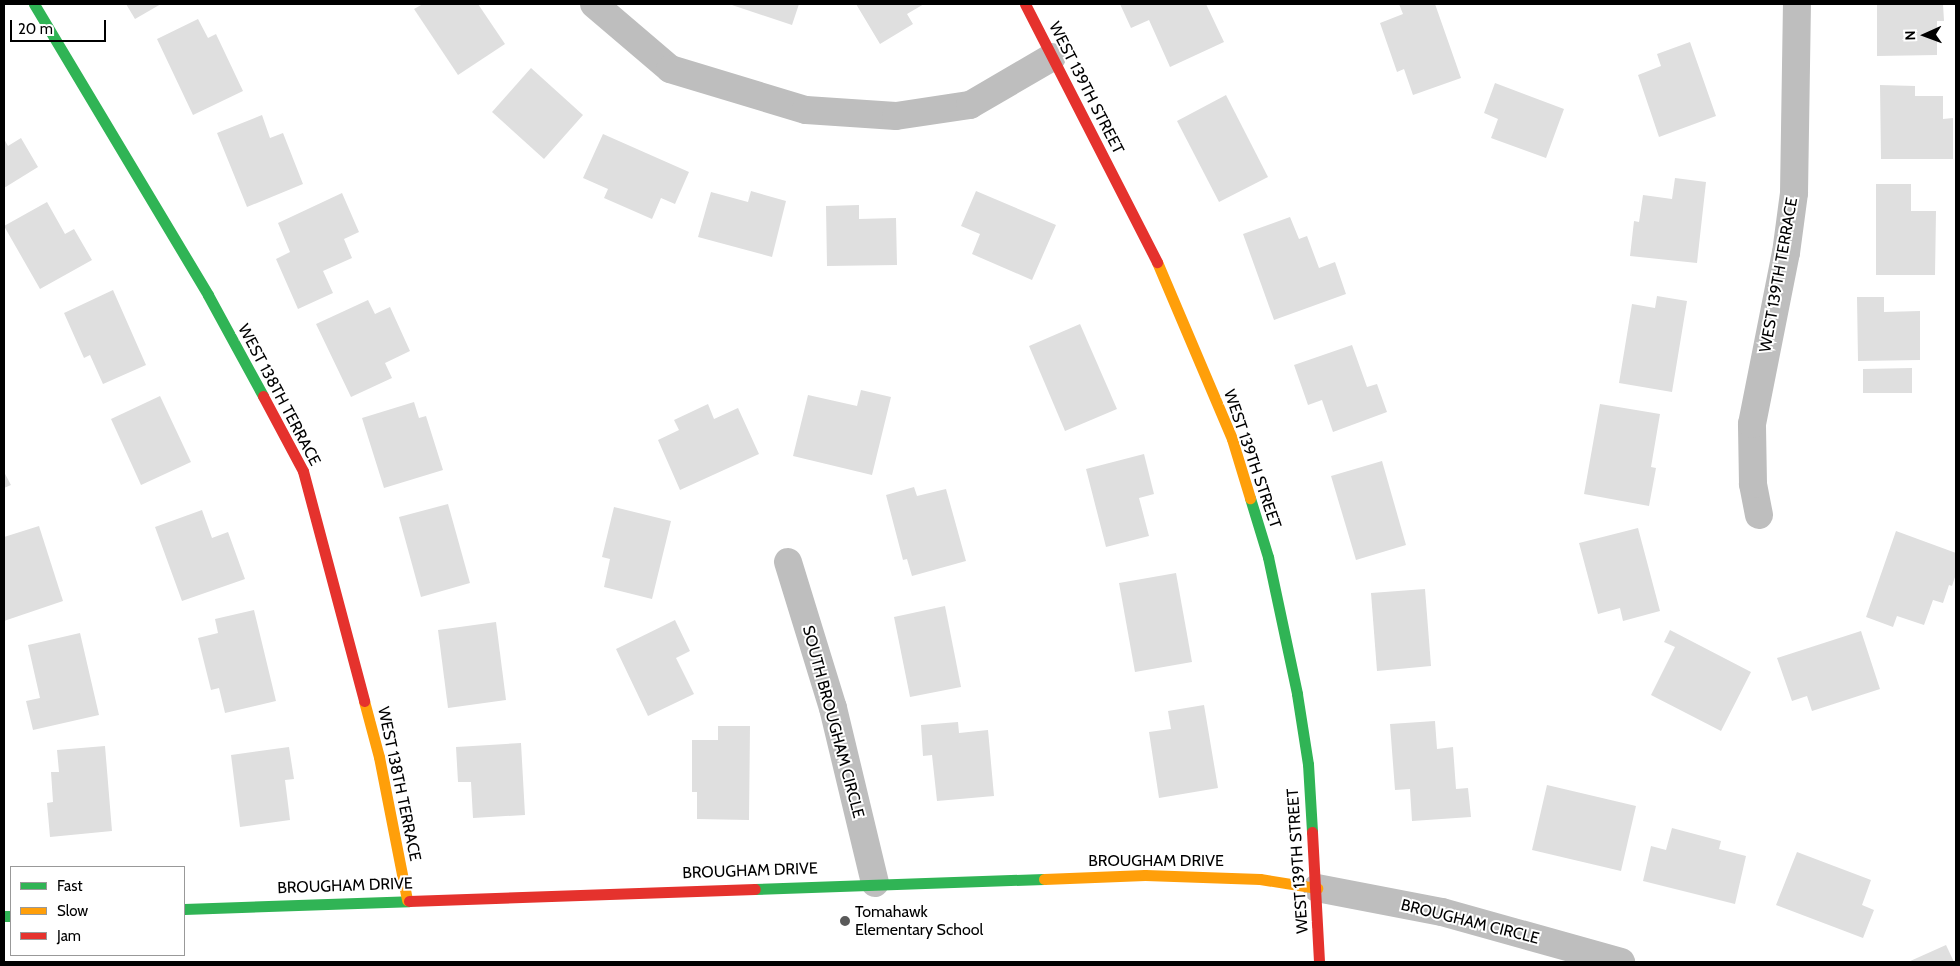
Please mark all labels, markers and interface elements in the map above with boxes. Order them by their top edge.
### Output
scale bar [12,10,109,42]
north arrow [1900,10,1950,60]
street label: WEST 139TH STREET [1044,19,1128,157]
text: 20 m [18,20,53,38]
text: N [1901,30,1919,41]
street label: WEST 139TH TERRACE [1756,196,1802,354]
street label: WEST 138TH TERRACE [234,321,324,469]
street label: WEST 139TH STREET [1219,387,1285,531]
street label: SOUTH BROUGHAM CIRCLE [798,624,868,820]
street label: WEST 138TH TERRACE [373,705,425,863]
street label: WEST 139TH STREET [1283,788,1313,934]
street label: BROUGHAM DRIVE [1088,851,1224,871]
street label: BROUGHAM DRIVE [682,859,818,883]
legend [10,866,185,956]
street label: BROUGHAM DRIVE [277,874,413,898]
text: Fast [57,877,82,895]
street label: BROUGHAM CIRCLE [1399,896,1541,948]
text: Slow [57,902,88,920]
place label: Tomahawk Elementary School [855,902,983,940]
marker: Tomahawk Elementary School [839,915,851,927]
text: Jam [57,927,81,945]

